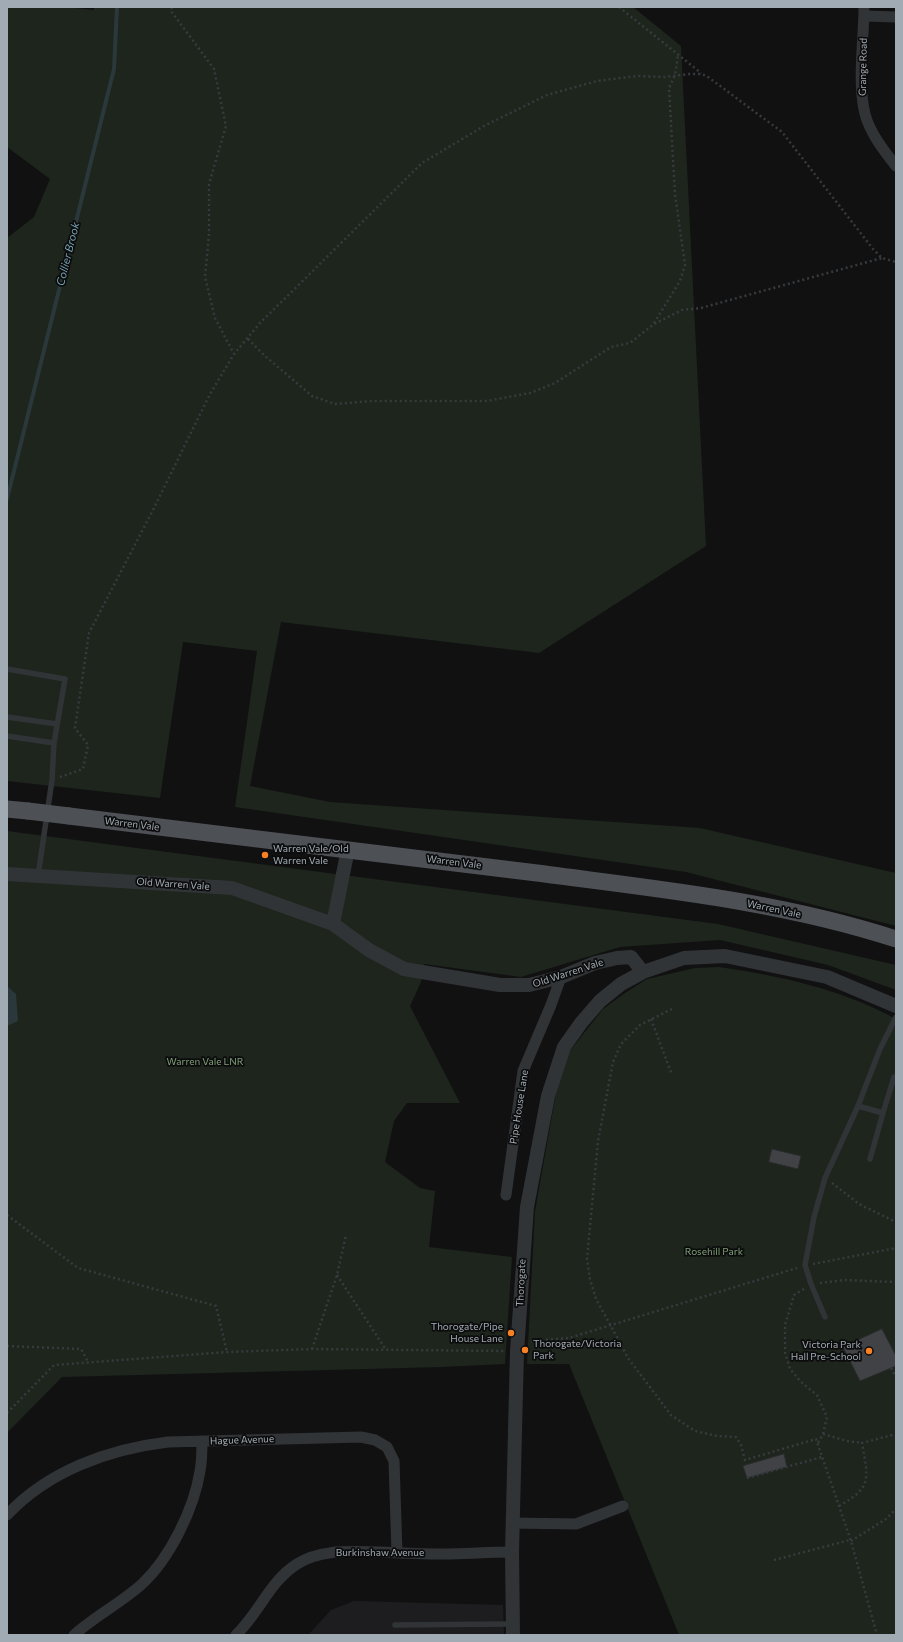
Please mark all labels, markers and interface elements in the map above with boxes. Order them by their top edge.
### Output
street label: Grange Road [856,38,870,96]
water label: Collier Brook [54,221,82,287]
street label: Warren Vale [104,815,160,833]
place label: Warren Vale/Old Warren Vale [273,843,349,866]
marker: Warren Vale/Old Warren Vale [260,850,270,860]
street label: Warren Vale [426,853,482,871]
street label: Old Warren Vale [136,875,210,893]
street label: Warren Vale [746,897,802,921]
street label: Old Warren Vale [531,956,605,990]
park label: Warren Vale LNR [167,1056,243,1068]
street label: Pipe House Lane [507,1069,531,1145]
park label: Rosehill Park [685,1246,743,1258]
street label: Thorogate [514,1259,528,1307]
place label: Thorogate/Pipe House Lane [431,1321,503,1344]
marker: Thorogate/Pipe House Lane [506,1328,516,1338]
place label: Thorogate/Victoria Park [533,1338,621,1362]
place label: Victoria Park Hall Pre-School [791,1339,861,1362]
marker: Thorogate/Victoria Park [520,1345,530,1355]
marker: Victoria Park Hall Pre-School [864,1346,874,1356]
street label: Hague Avenue [210,1433,274,1447]
street label: Burkinshaw Avenue [336,1547,424,1559]

